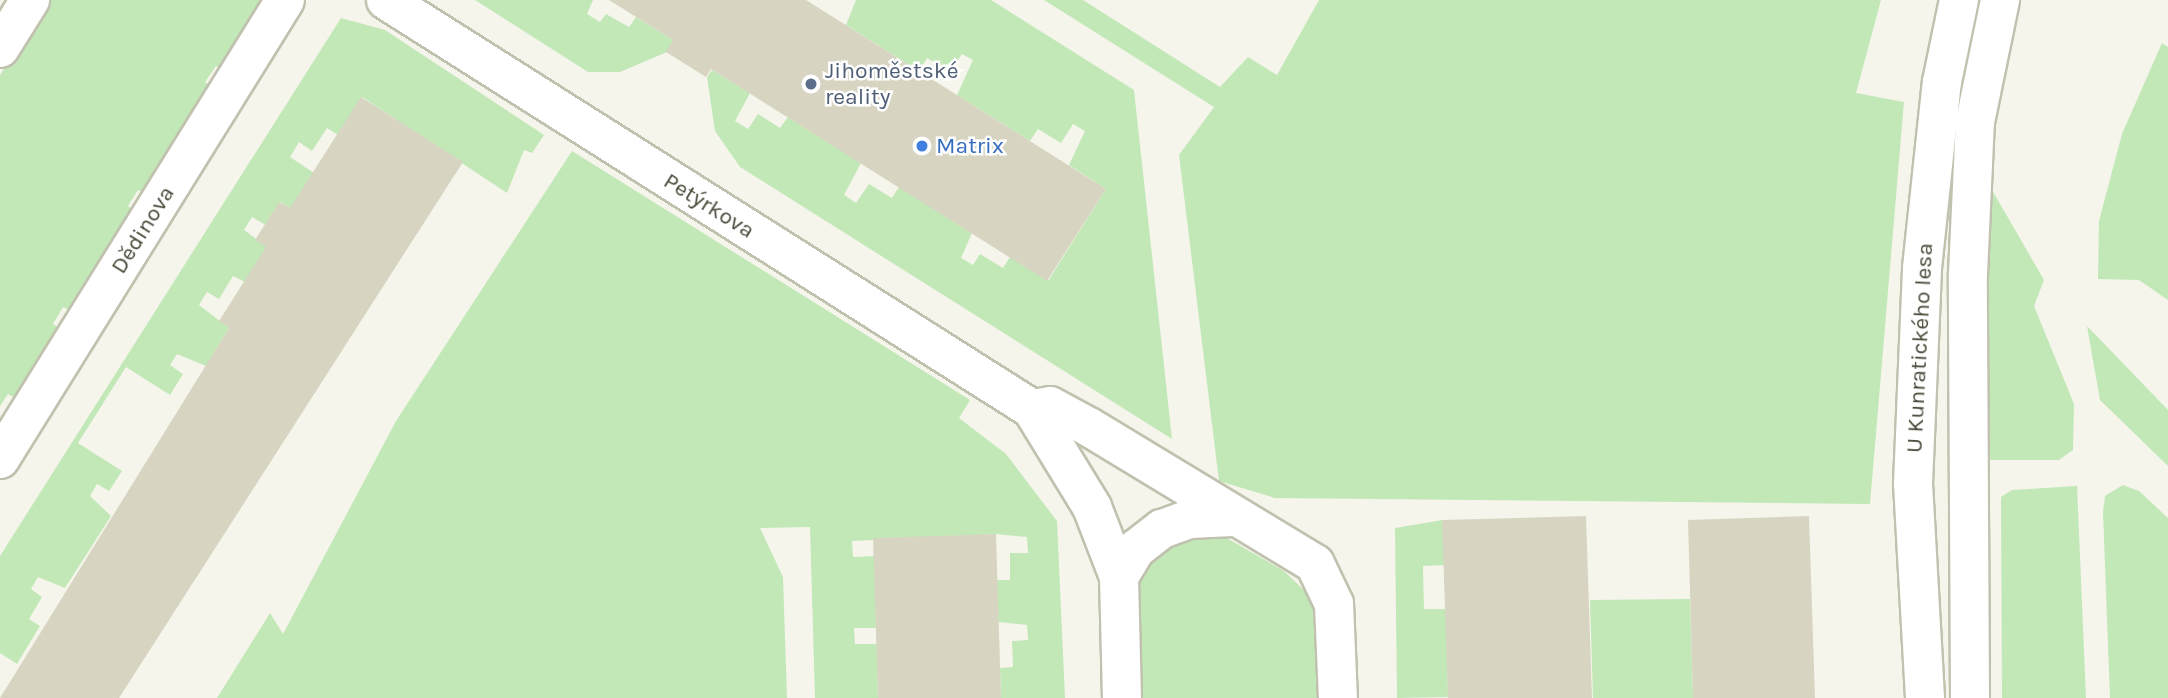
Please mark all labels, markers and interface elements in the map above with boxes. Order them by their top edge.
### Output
place label: Jihoměstské reality [825,57,959,111]
marker: Jihoměstské reality [803,76,819,92]
place label: Matrix [936,132,1004,160]
marker: Matrix [914,138,930,154]
street label: Petýrkova [658,167,760,245]
street label: Dědinova [105,181,181,279]
street label: U Kunratického lesa [1901,242,1939,454]

